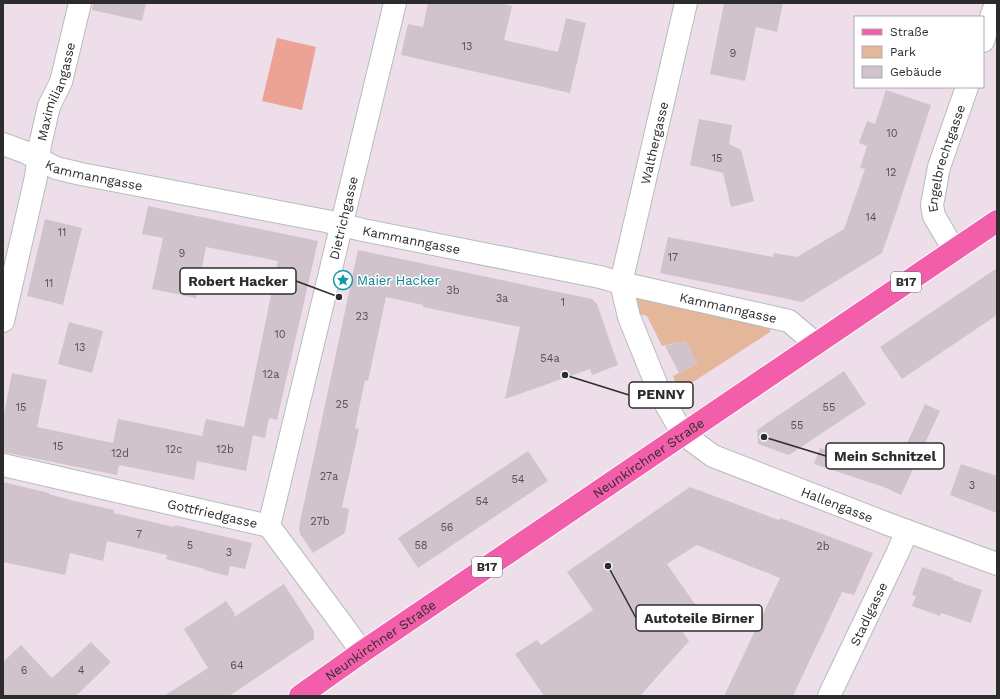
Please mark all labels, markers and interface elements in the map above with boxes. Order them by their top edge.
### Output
legend [854,16,984,88]
text: Straße [890,25,929,39]
house number: 13 [462,40,472,53]
street label: Maximiliangasse [34,41,78,142]
text: Park [890,45,916,59]
house number: 9 [730,47,737,60]
text: Gebäude [890,65,942,79]
street label: Walthergasse [638,100,671,186]
street label: Engelbrechtgasse [925,103,968,214]
house number: 10 [886,127,898,140]
house number: 15 [712,152,722,165]
street label: Kammanngasse [43,157,144,194]
house number: 12 [886,166,896,179]
street label: Dietrichgasse [326,175,361,261]
house number: 14 [865,211,877,224]
street label: Kammanngasse [361,223,462,257]
house number: 11 [58,226,66,239]
house number: 9 [179,247,186,260]
house number: 17 [668,251,678,264]
callout: Robert Hacker [180,268,296,294]
place icon: Maier Hacker [332,269,354,291]
road number: B17 [891,272,921,292]
text: Robert Hacker [188,273,288,289]
place label: Maier Hacker [357,273,440,288]
house number: 11 [45,277,53,290]
house number: 3b [446,284,460,297]
street label: Kammanngasse [678,289,778,326]
house number: 3a [496,292,508,305]
house number: 1 [561,296,565,309]
house number: 23 [356,310,368,323]
house number: 10 [274,328,286,341]
house number: 13 [75,341,85,354]
house number: 54a [540,352,560,365]
house number: 12a [263,368,279,381]
callout: PENNY [629,382,693,408]
text: PENNY [637,386,686,402]
house number: 25 [336,398,348,411]
house number: 15 [16,401,26,414]
house number: 55 [823,401,835,414]
street label: Neunkirchner Straße [590,415,707,501]
house number: 55 [791,419,803,432]
house number: 15 [53,440,63,453]
house number: 12c [166,443,182,456]
house number: 12b [216,443,234,456]
callout: Mein Schnitzel [826,443,944,469]
house number: 12d [111,447,129,460]
text: Mein Schnitzel [834,448,936,464]
house number: 27a [320,470,338,483]
house number: 54 [511,473,525,486]
house number: 3 [969,479,975,492]
street label: Hallengasse [799,484,875,525]
house number: 54 [475,495,489,508]
street label: Gottfriedgasse [166,496,259,531]
house number: 27b [310,515,330,528]
house number: 56 [440,521,454,534]
house number: 7 [136,528,142,541]
house number: 5 [187,539,193,552]
house number: 58 [414,539,428,552]
house number: 2b [816,540,830,553]
house number: 3 [226,546,232,559]
road number: B17 [472,557,502,577]
street label: Stadlgasse [847,580,890,648]
street label: Neunkirchner Straße [322,597,439,684]
callout: Autoteile Birner [636,605,762,631]
text: Autoteile Birner [644,610,754,626]
house number: 64 [230,659,244,672]
house number: 6 [21,664,28,677]
house number: 4 [78,664,85,677]

